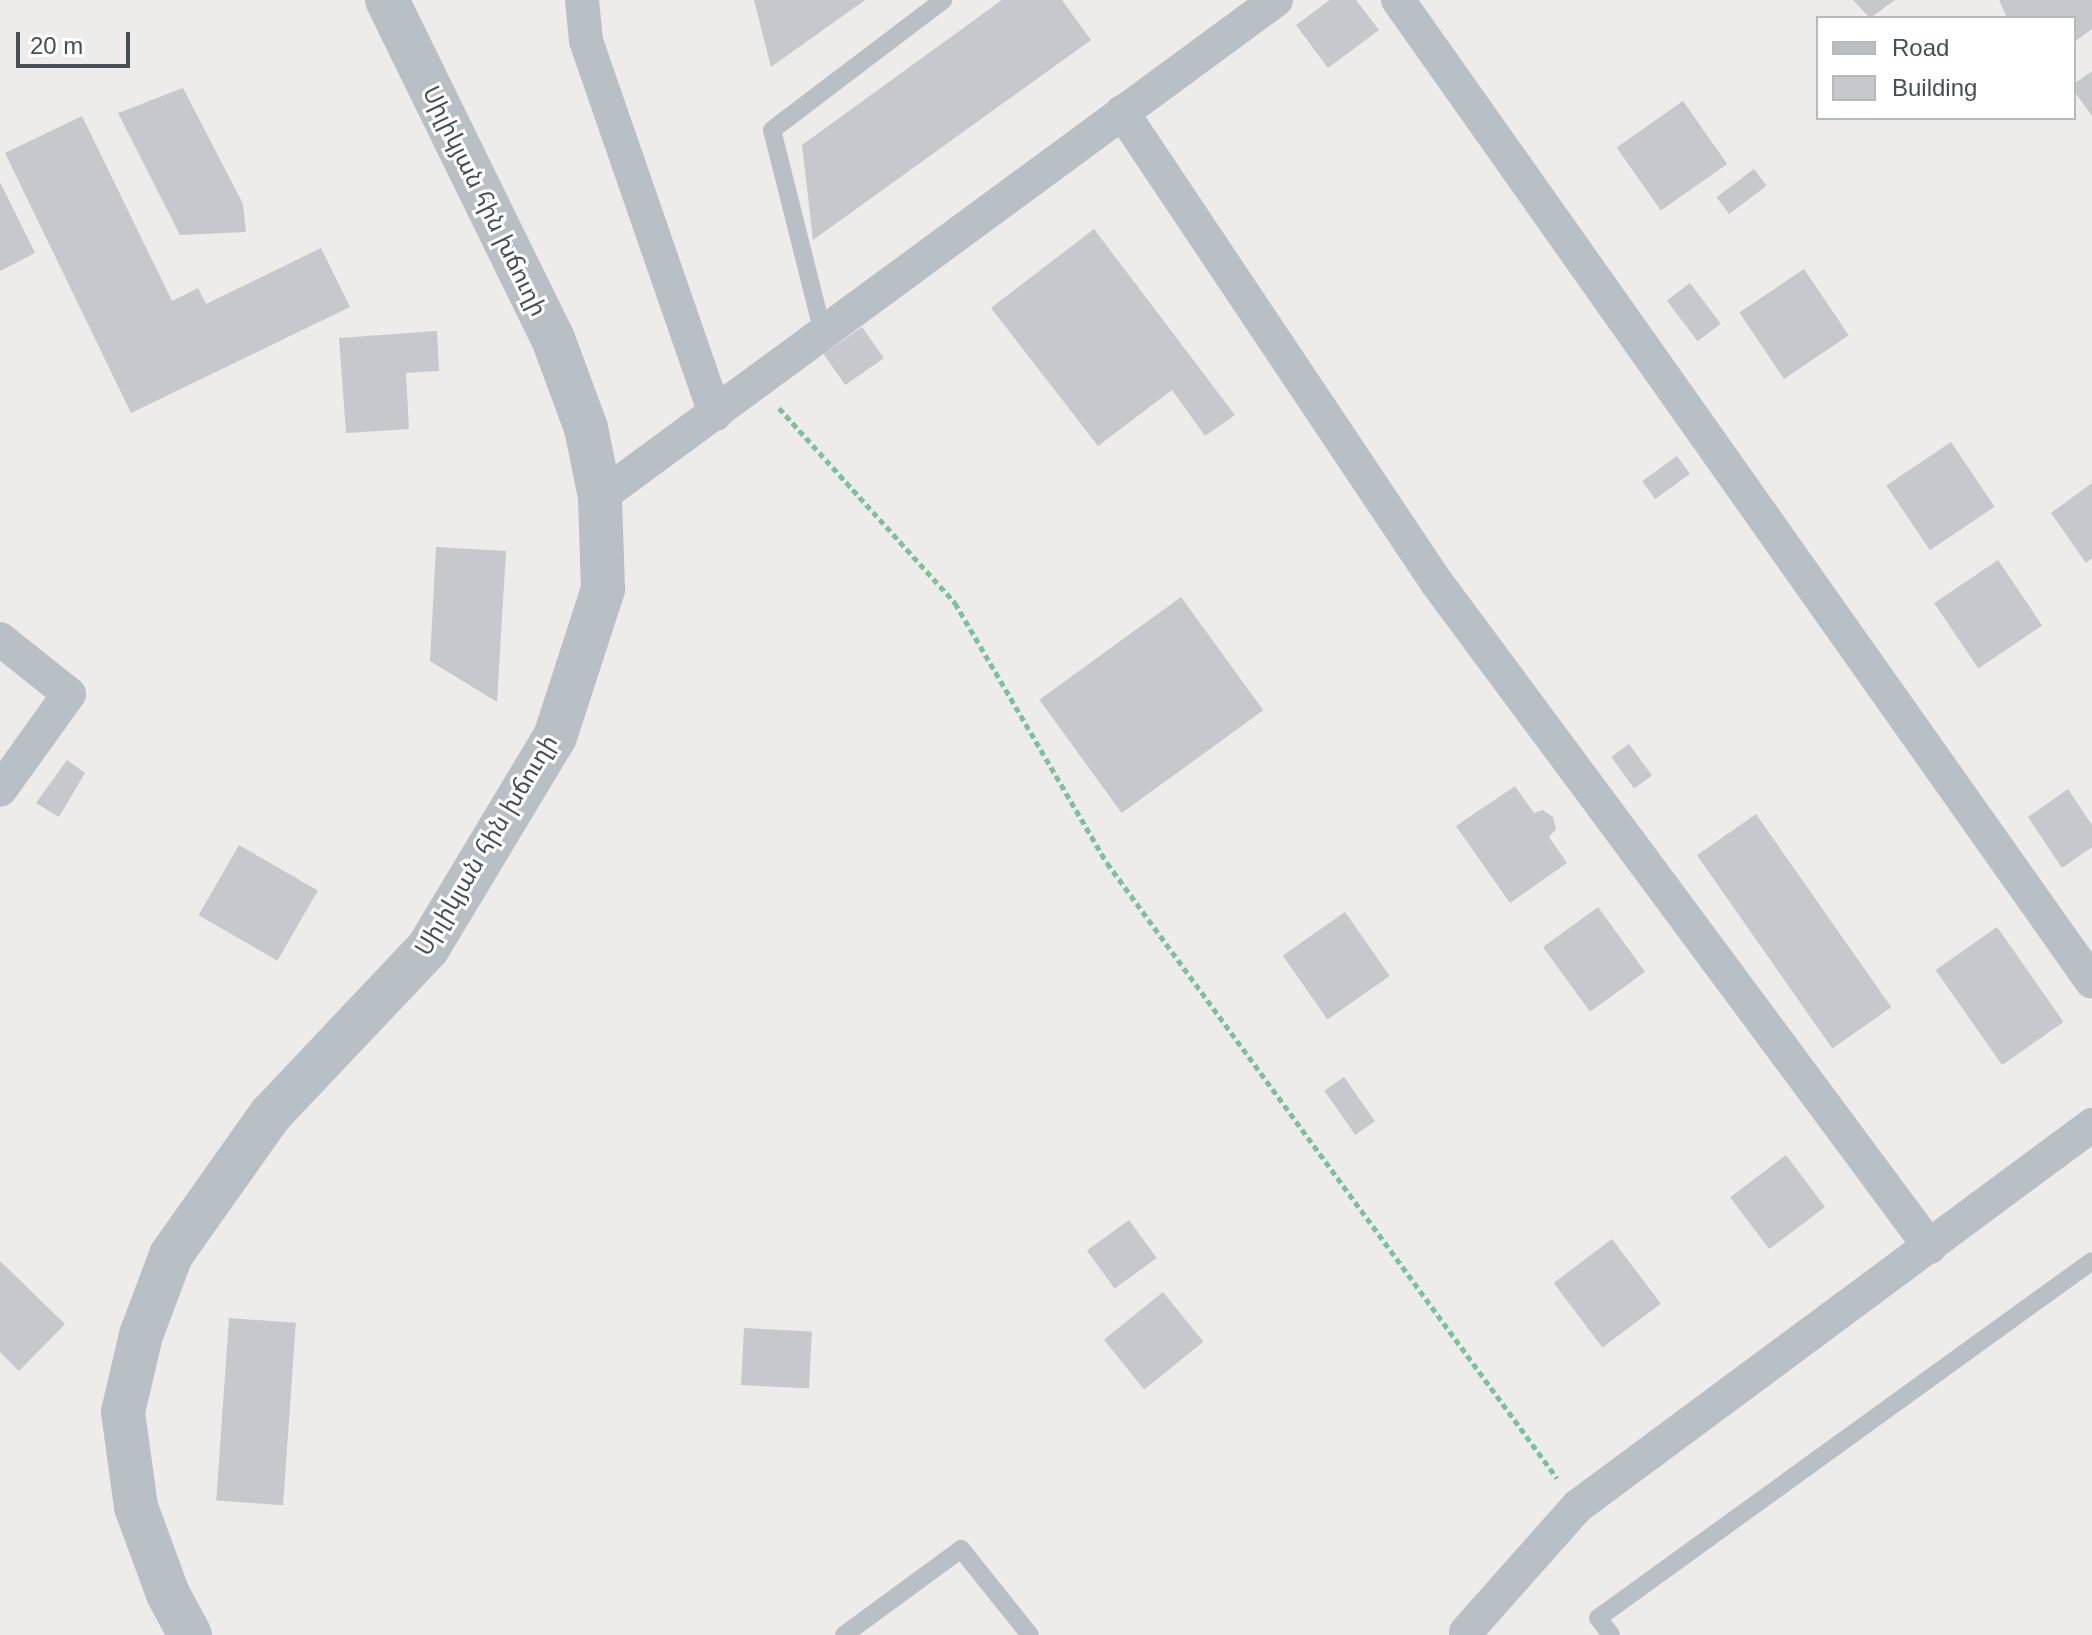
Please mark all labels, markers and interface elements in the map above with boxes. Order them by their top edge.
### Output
scale bar [20,16,134,66]
legend [1816,16,2076,120]
text: 20 m [30,32,83,59]
text: Road [1892,34,1949,61]
text: Building [1892,74,1977,101]
street label: Սիլիկյան հին խճուղի [417,81,553,321]
street label: Սիլիկյան հին խճուղի [409,729,563,961]

